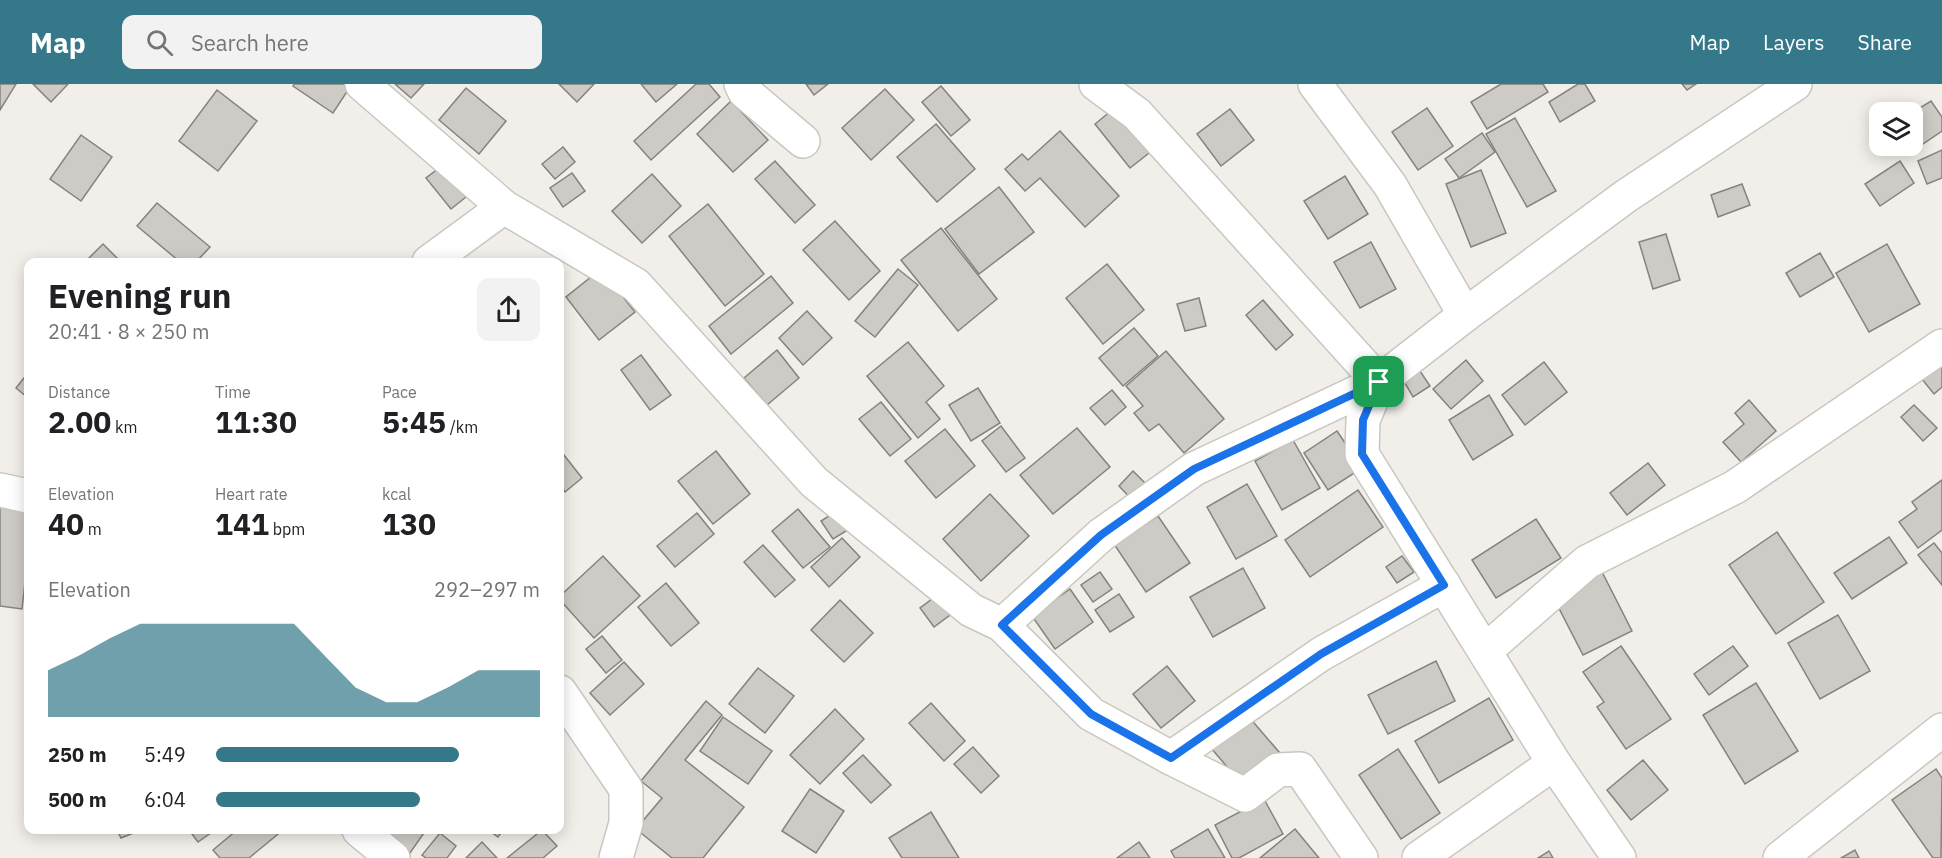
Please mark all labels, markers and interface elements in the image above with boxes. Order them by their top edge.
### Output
search box [122,15,542,69]
text: Map [30,24,86,61]
icon: search [143,26,176,59]
text: Search here [191,28,309,57]
text: Map [1690,28,1730,56]
text: Layers [1763,28,1825,56]
text: Share [1858,28,1912,56]
map controls [1869,102,1923,156]
button: layers [1869,102,1923,156]
text: Evening run [48,274,232,317]
button: share [477,278,540,341]
text: 20:41 · 8 × 250 m [48,318,209,345]
pin [1353,356,1404,407]
icon: arrive [1362,365,1395,398]
text: Distance [48,382,110,402]
text: Time [215,382,251,402]
text: Pace [382,382,417,402]
text: 2.00 [48,402,111,441]
text: 11:30 [215,402,297,441]
text: 5:45 [382,402,446,441]
text: km [111,417,138,437]
text: /km [446,417,478,437]
text: Elevation [48,484,114,504]
text: Heart rate [215,484,288,504]
text: kcal [382,484,411,504]
text: 40 [48,504,84,543]
text: 141 [215,504,269,543]
text: 130 [382,504,436,543]
text: m [84,519,102,539]
text: bpm [269,519,305,539]
text: Elevation [48,576,131,603]
text: 292–297 m [434,576,540,603]
text: 250 m [48,741,107,768]
text: 5:49 [144,741,186,768]
text: 500 m [48,786,107,813]
text: 6:04 [144,786,186,813]

